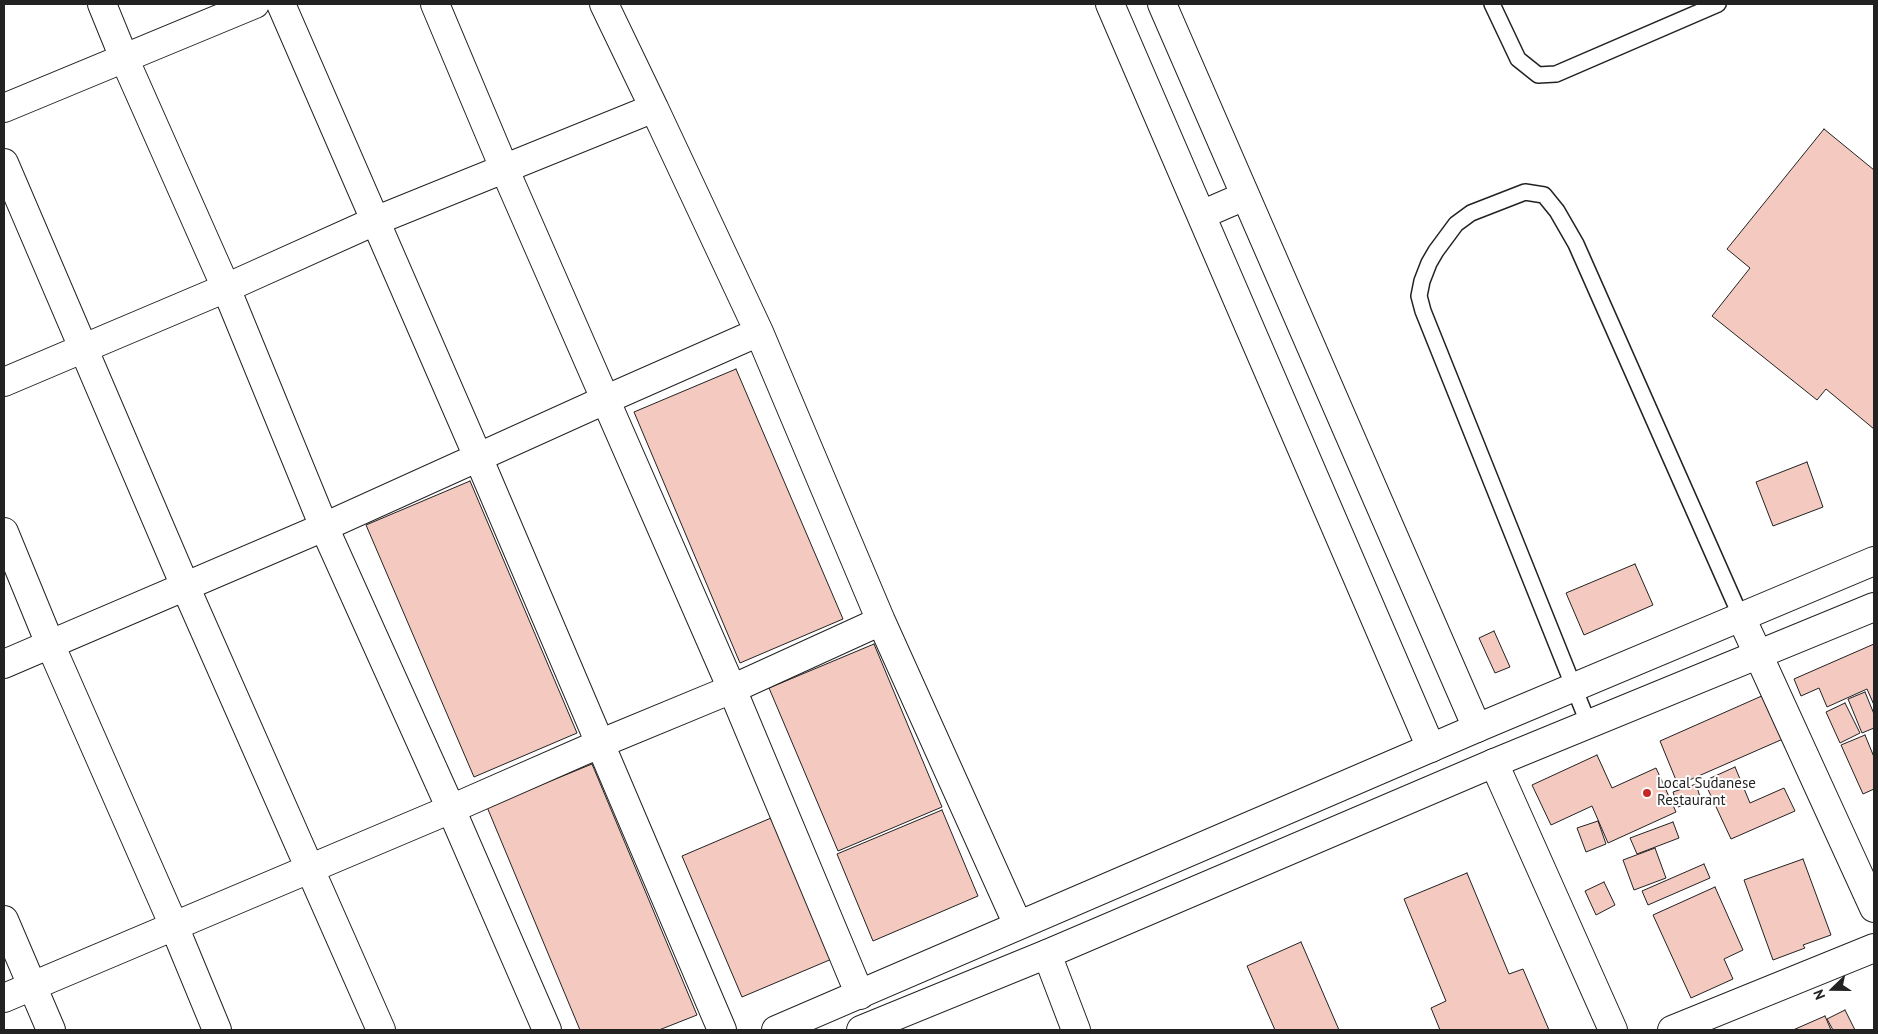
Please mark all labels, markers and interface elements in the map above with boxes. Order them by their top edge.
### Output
place label: Local Sudanese Restaurant [1657,775,1756,810]
marker: Local Sudanese Restaurant [1641,787,1653,799]
north arrow [1808,964,1858,1014]
text: N [1809,987,1829,1002]

